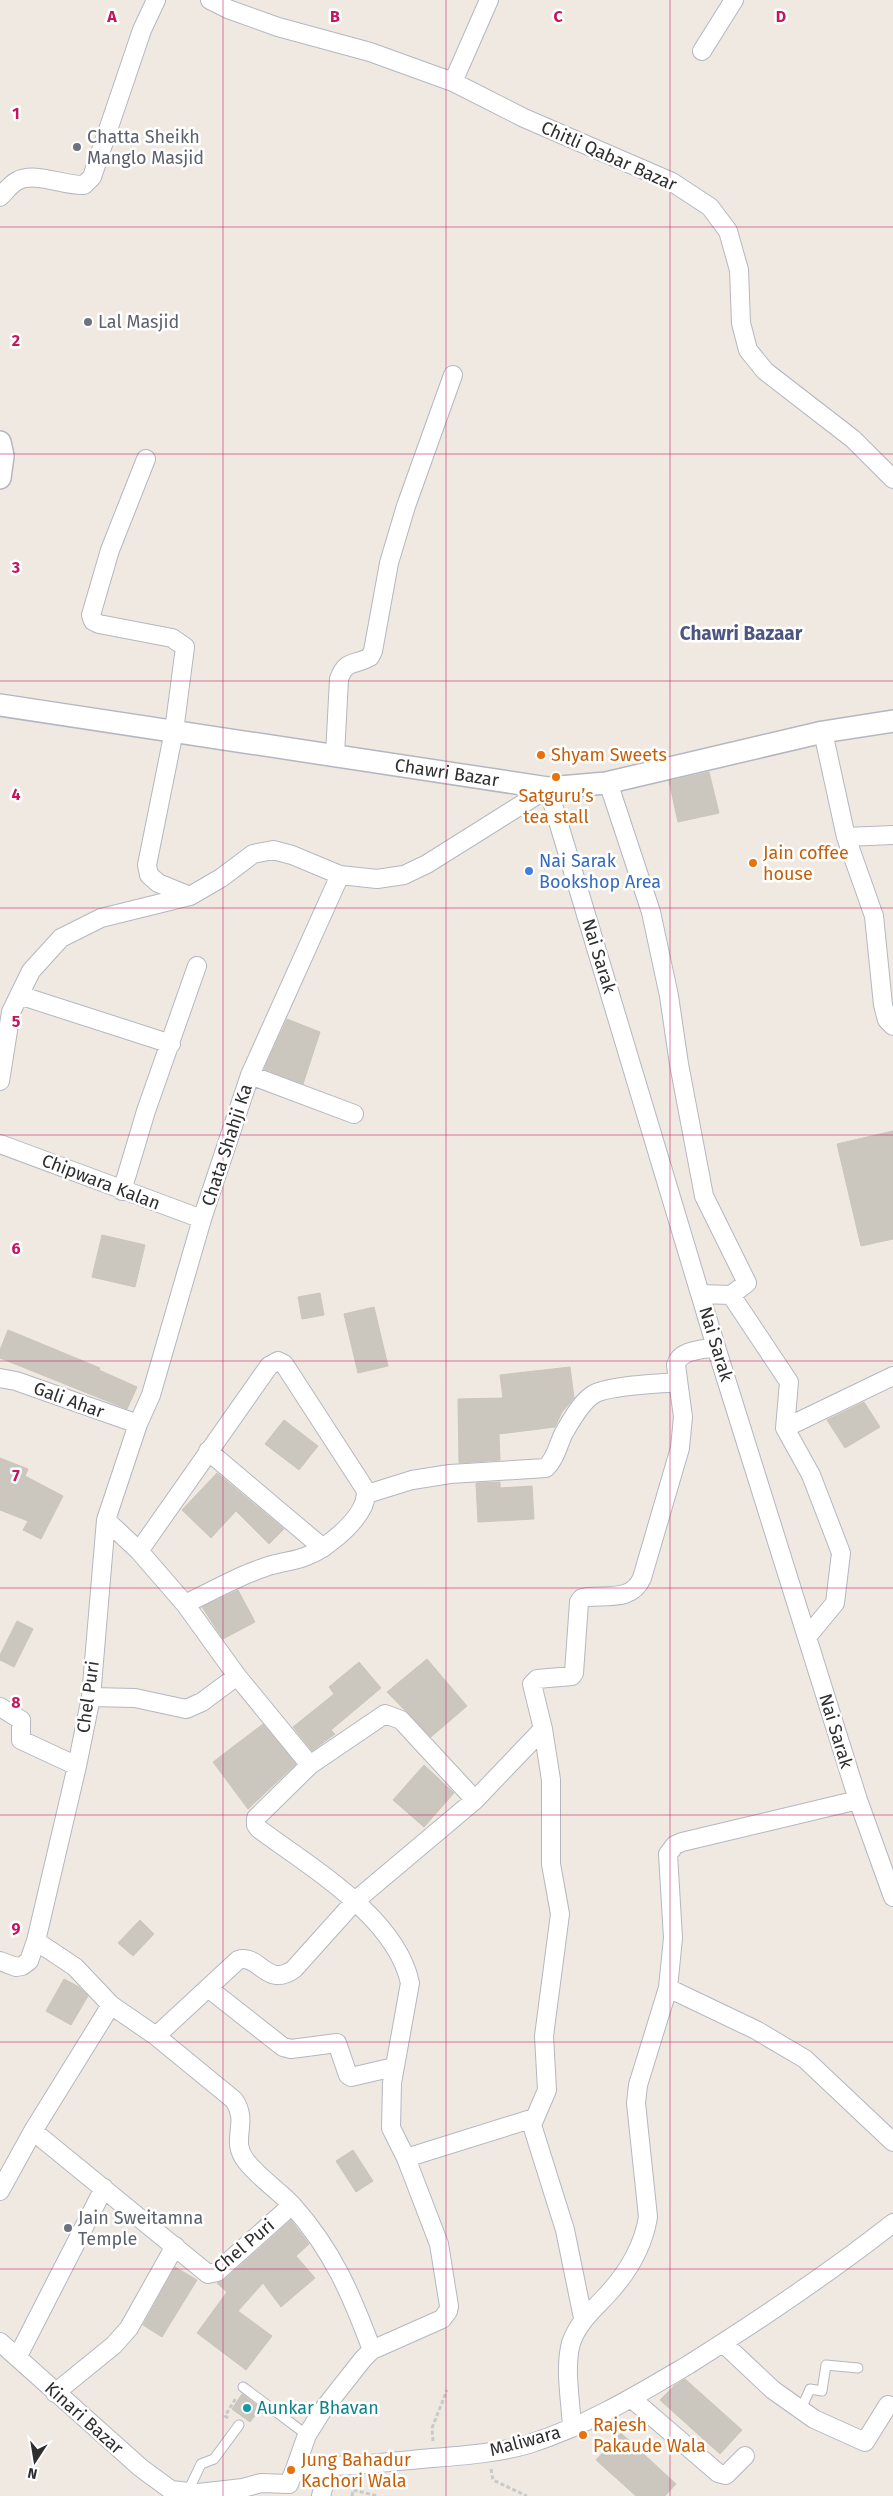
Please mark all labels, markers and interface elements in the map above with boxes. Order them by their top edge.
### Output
text: A [106,7,117,26]
text: B [330,7,340,26]
text: C [553,7,563,26]
text: D [776,7,786,26]
text: 1 [12,104,20,123]
street label: Chitli Qabar Bazar [538,116,680,196]
place label: Chatta Sheikh Manglo Masjid [87,126,204,169]
marker: Chatta Sheikh Manglo Masjid [71,141,83,153]
place label: Lal Masjid [98,311,179,333]
marker: Lal Masjid [82,316,94,328]
text: 2 [12,331,20,350]
text: 3 [11,558,20,577]
district label: Chawri Bazaar [680,622,803,645]
place label: Shyam Sweets [551,744,667,766]
marker: Shyam Sweets [535,749,547,761]
street label: Chawri Bazar [393,754,501,791]
marker: Satguru’s tea stall [550,771,562,783]
text: 4 [11,785,21,804]
place label: Satguru’s tea stall [518,785,594,828]
place label: Jain coffee house [763,842,849,885]
place label: Nai Sarak Bookshop Area [539,850,661,893]
marker: Jain coffee house [747,857,759,869]
marker: Nai Sarak Bookshop Area [523,865,535,877]
street label: Nai Sarak [577,916,621,997]
text: 5 [12,1012,21,1031]
street label: Chata Shahji Ka [197,1081,257,1209]
street label: Chipwara Kalan [39,1149,163,1215]
text: 6 [11,1239,21,1258]
street label: Nai Sarak [694,1304,738,1385]
street label: Gali Ahar [31,1377,107,1423]
text: 7 [12,1466,20,1485]
street label: Chel Puri [72,1659,104,1735]
street label: Nai Sarak [814,1691,858,1772]
text: 8 [11,1693,21,1712]
text: 9 [12,1919,21,1938]
place label: Jain Sweitamna Temple [78,2207,203,2250]
street label: Chel Puri [209,2214,279,2278]
marker: Jain Sweitamna Temple [62,2222,74,2234]
street label: Kinari Bazar [40,2377,128,2459]
place label: Aunkar Bhavan [257,2397,379,2419]
marker: Aunkar Bhavan [241,2402,253,2414]
place label: Rajesh Pakaude Wala [593,2414,706,2457]
street label: Maliwara [487,2421,563,2461]
marker: Rajesh Pakaude Wala [577,2429,589,2441]
north arrow [10,2436,60,2486]
place label: Jung Bahadur Kachori Wala [301,2449,411,2492]
text: N [26,2464,39,2483]
marker: Jung Bahadur Kachori Wala [285,2464,297,2476]

